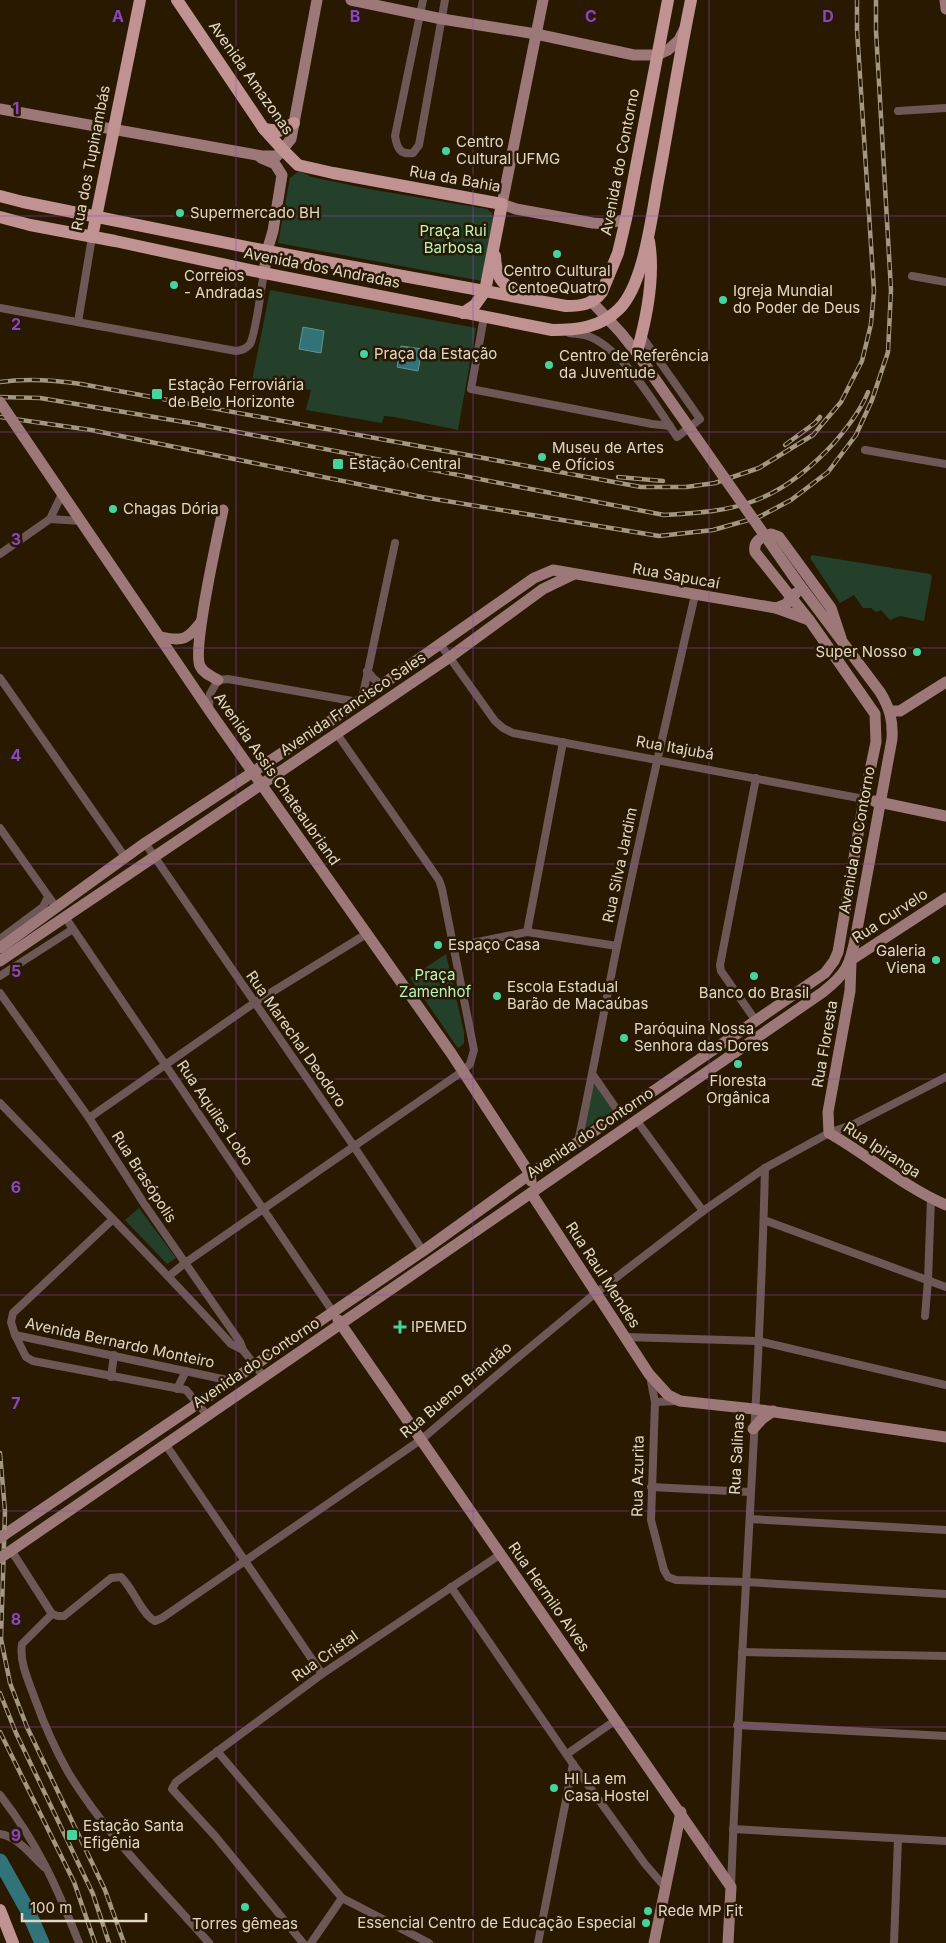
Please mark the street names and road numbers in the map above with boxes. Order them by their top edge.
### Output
street label: Avenida Amazonas [205,17,298,138]
street label: Rua dos Tupinambás [67,83,114,232]
street label: Avenida do Contorno [596,87,643,237]
street label: Rua da Bahia [408,161,502,196]
street label: Avenida dos Andradas [242,243,402,292]
street label: Rua Sapucaí [631,559,721,593]
street label: Avenida Francisco Sales [276,648,429,760]
street label: Avenida Assis Chateaubriand [210,689,345,869]
street label: Rua Itajubá [634,731,716,764]
street label: Avenida do Contorno [834,765,879,915]
street label: Rua Silva Jardim [598,805,641,924]
street label: Rua Curvelo [848,884,931,947]
street label: Rua Marechal Deodoro [242,967,351,1111]
street label: Rua Floresta [808,999,842,1089]
street label: Rua Aquiles Lobo [173,1056,258,1169]
street label: Avenida do Contorno [523,1083,657,1182]
street label: Rua Ipiranga [840,1117,925,1182]
street label: Rua Brasópolis [108,1127,181,1226]
street label: Rua Raul Mendes [562,1218,645,1331]
street label: Avenida Bernardo Monteiro [24,1313,216,1372]
street label: Avenida do Contorno [189,1313,323,1412]
street label: Rua Bueno Brandão [396,1337,515,1442]
street label: Rua Salinas [725,1413,748,1495]
street label: Rua Azurita [627,1435,648,1517]
street label: Rua Hermilo Alves [505,1538,594,1655]
street label: Rua Cristal [288,1626,362,1685]

